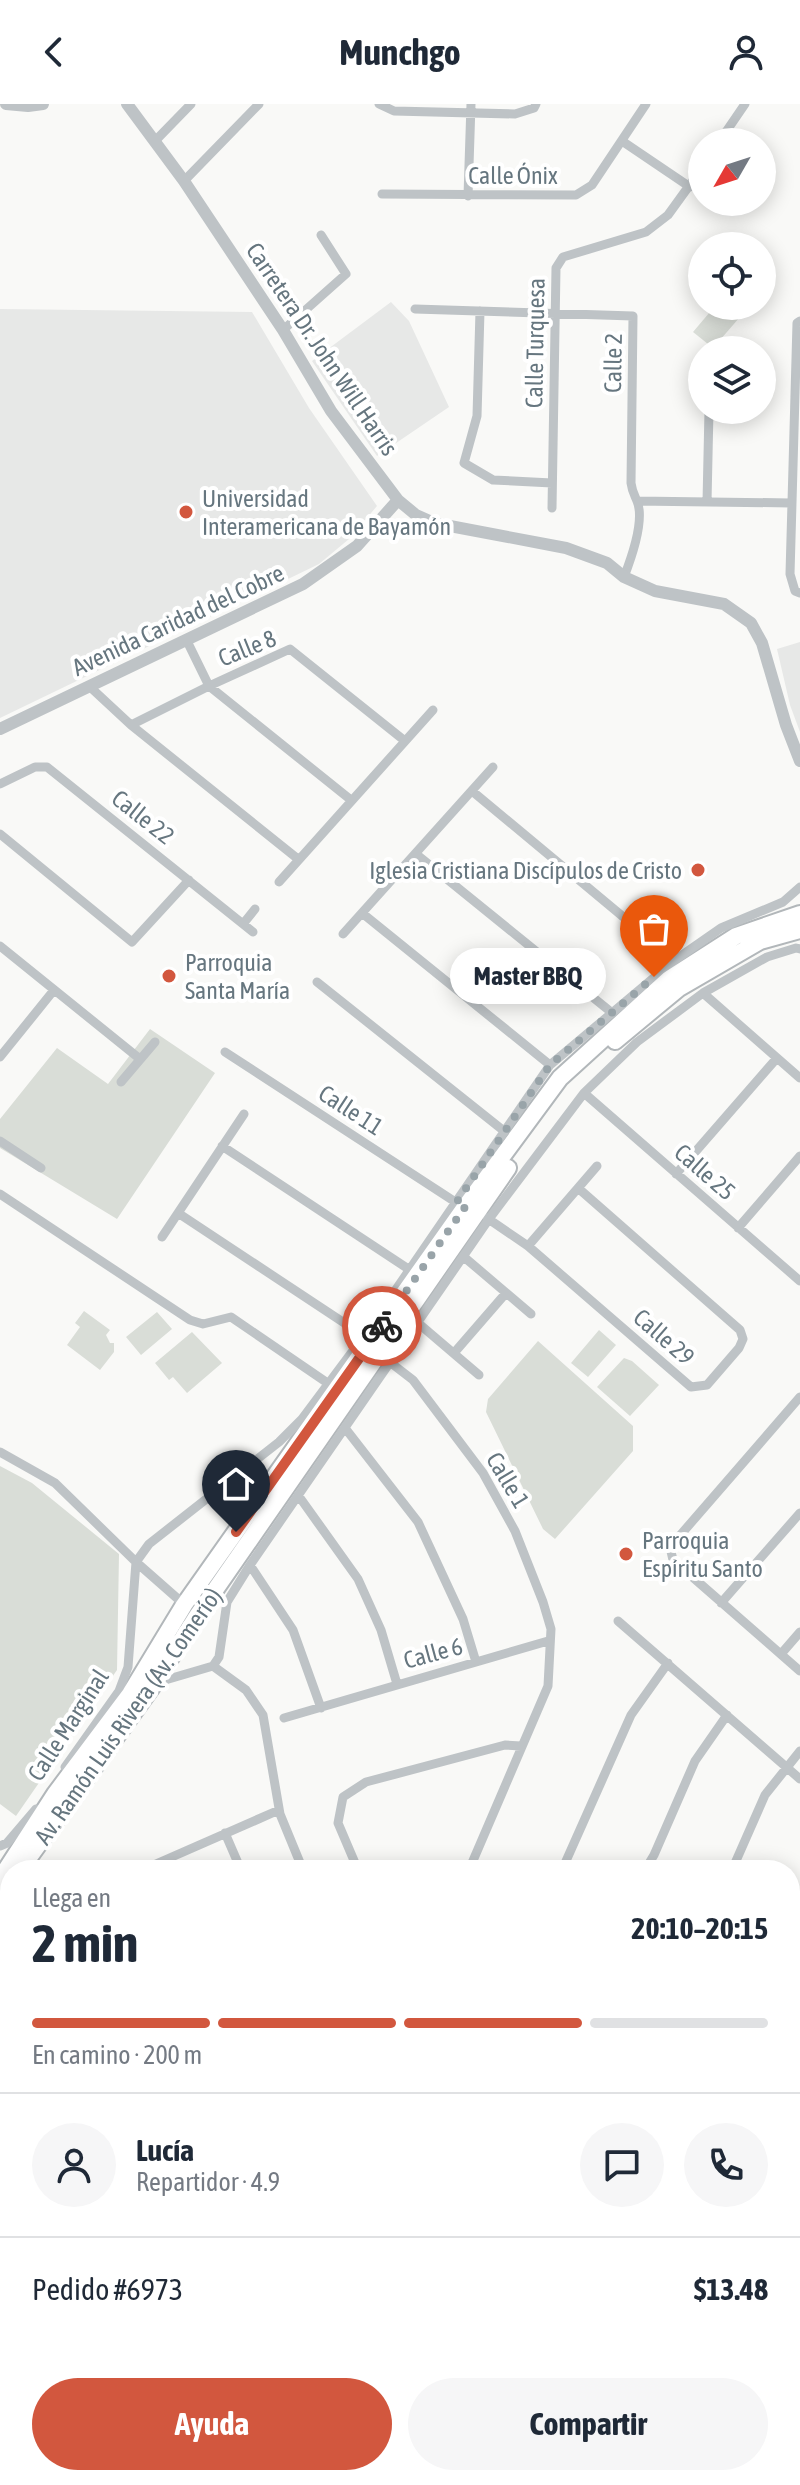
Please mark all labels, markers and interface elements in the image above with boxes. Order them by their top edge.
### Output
icon: back [32,30,76,74]
icon: person [724,30,768,74]
text: Munchgo [339,31,461,73]
north arrow [688,128,776,216]
map controls [688,128,776,424]
street label: Calle Ónix [468,162,558,189]
button: locate [688,232,776,320]
street label: Carretera Dr. John Will Harris [241,238,403,460]
street label: Calle Turquesa [520,278,550,408]
street label: Calle 2 [599,333,627,393]
button: layers [688,336,776,424]
place label: Universidad Interamericana de Bayamón [202,485,451,540]
marker: Universidad Interamericana de Bayamón [177,503,195,521]
street label: Avenida Caridad del Cobre [68,559,288,681]
street label: Calle 8 [214,624,280,672]
street label: Calle 22 [107,784,179,850]
place label: Iglesia Cristiana Discípulos de Cristo [369,857,682,884]
marker: Iglesia Cristiana Discípulos de Cristo [689,861,707,879]
pin [620,895,688,977]
icon: bag [632,907,676,951]
place label: Parroquia Santa María [185,949,290,1004]
callout: Master BBQ [450,949,606,1005]
text: Master BBQ [474,961,582,991]
marker: Parroquia Santa María [160,967,178,985]
street label: Calle 11 [314,1079,388,1141]
street label: Calle 25 [669,1138,741,1206]
courier [342,1286,422,1366]
street label: Calle 29 [628,1303,700,1371]
icon: bike [360,1304,404,1348]
street label: Calle 1 [481,1447,535,1513]
pin [202,1450,270,1532]
icon: home [214,1462,258,1506]
place label: Parroquia Espíritu Santo [642,1527,763,1582]
marker: Parroquia Espíritu Santo [617,1545,635,1563]
street label: Av. Ramón Luis Rivera (Av. Comerío) [29,1583,227,1849]
street label: Calle 6 [401,1632,465,1674]
street label: Calle Marginal [22,1664,114,1786]
text: Llega en [32,1883,111,1913]
text: 20:10–20:15 [631,1911,768,1945]
text: 2 min [32,1913,138,1973]
text: En camino · 200 m [32,2040,202,2070]
button: person [32,2123,116,2207]
button: chat [580,2123,664,2207]
button: phone [684,2123,768,2207]
text: Lucía [136,2133,194,2167]
text: Repartidor · 4.9 [136,2167,280,2197]
text: Pedido #6973 [32,2272,183,2306]
text: $13.48 [694,2272,768,2306]
button: Ayuda [32,2378,392,2470]
button: Compartir [408,2378,768,2470]

